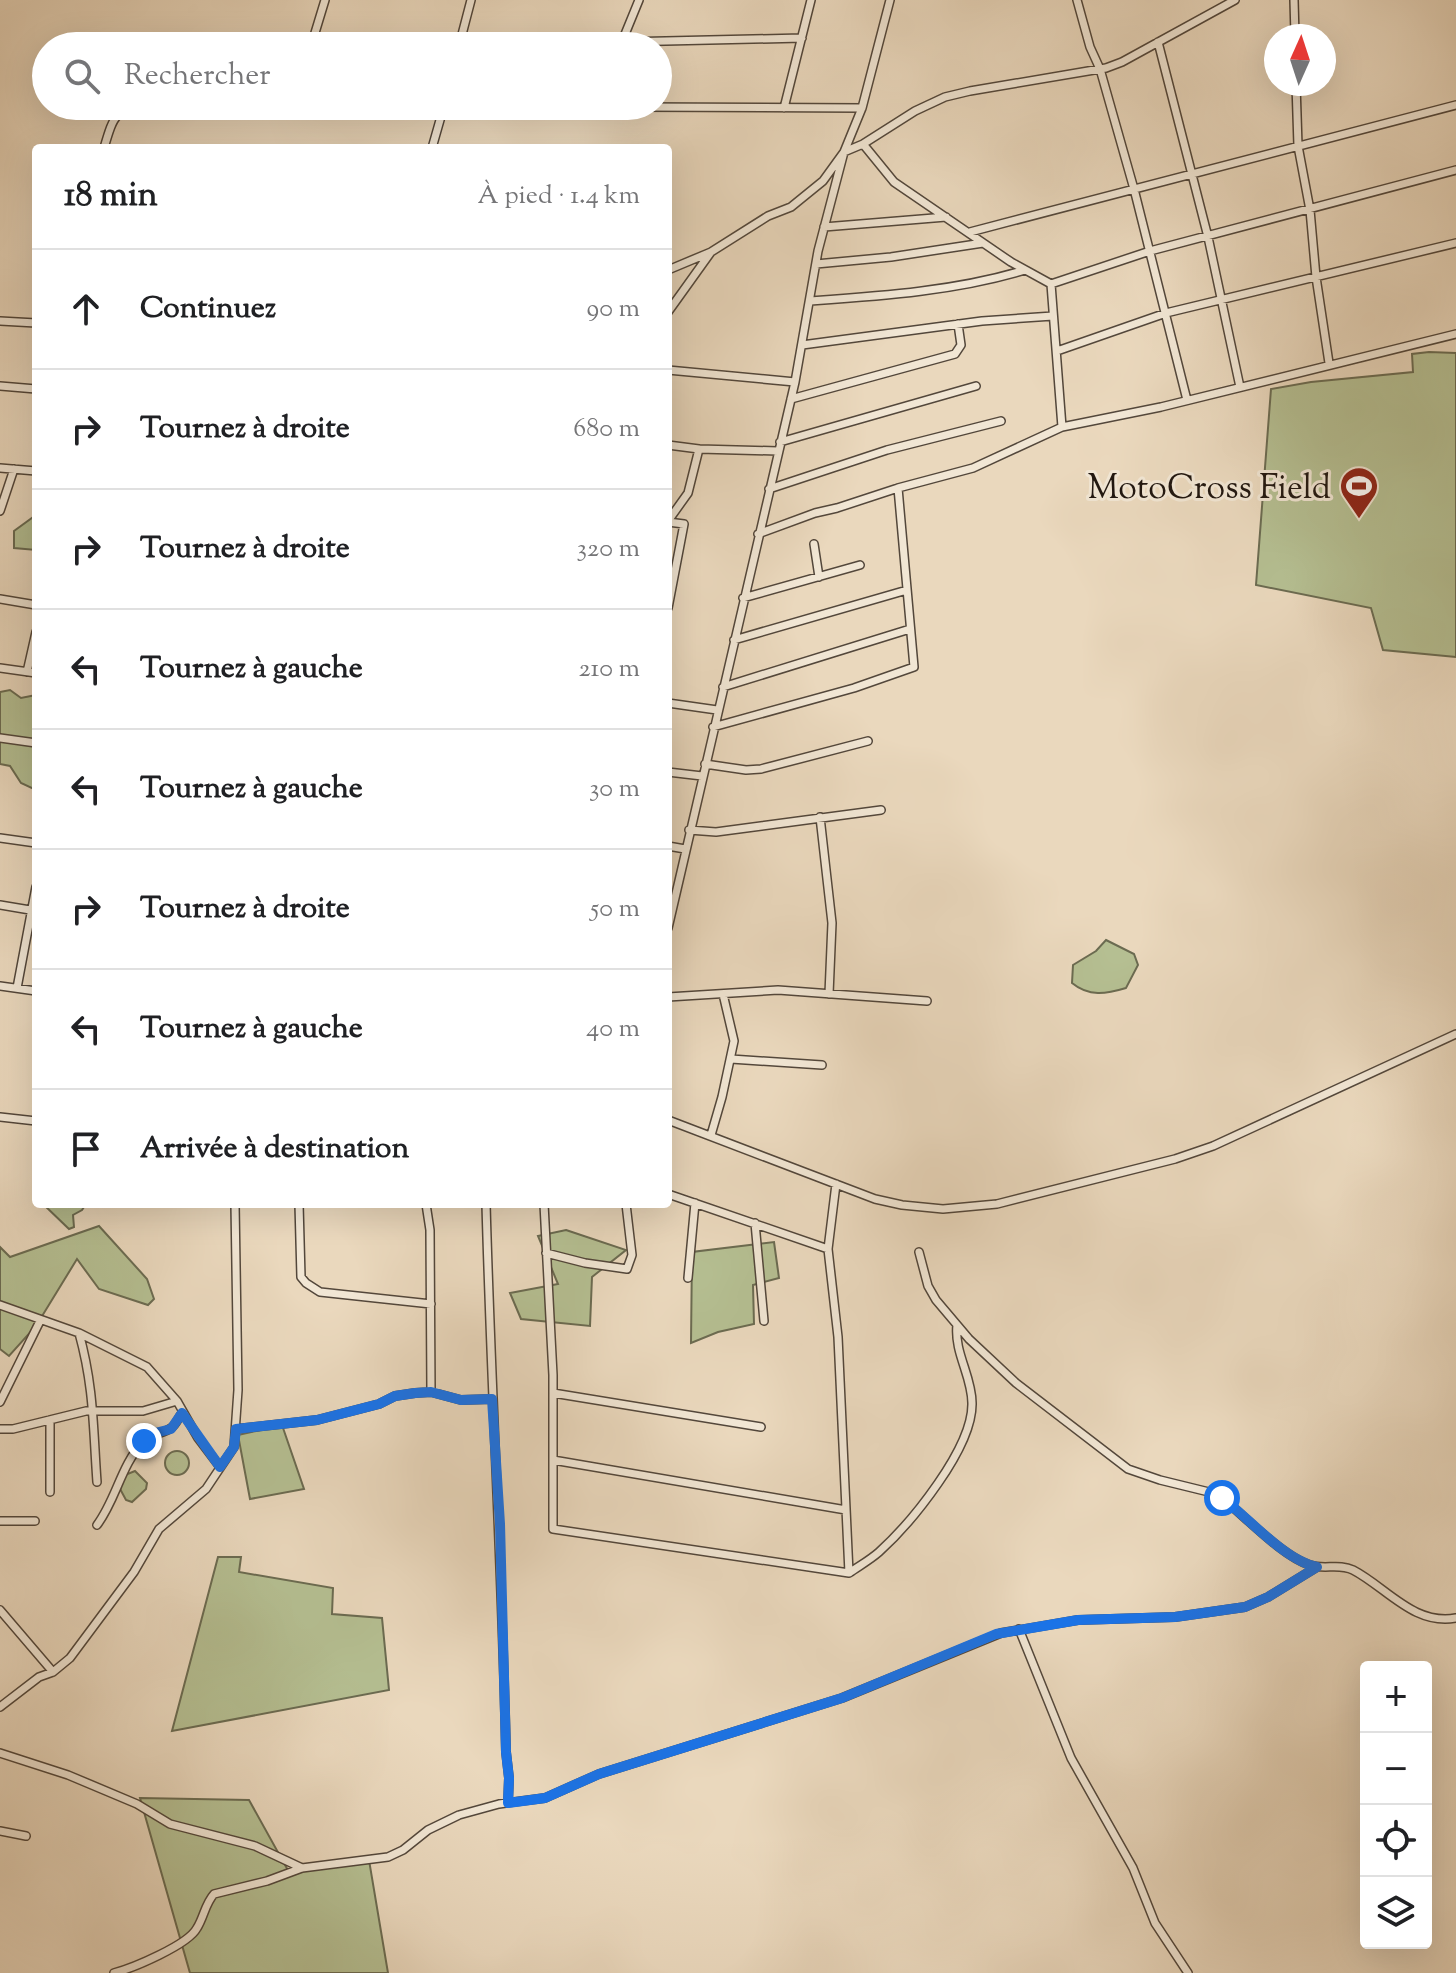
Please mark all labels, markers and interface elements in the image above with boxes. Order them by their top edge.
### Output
north arrow [1264,24,1336,96]
search box [32,32,672,120]
icon: search [60,54,104,98]
text: Rechercher [124,55,271,98]
text: 18 min [64,172,158,221]
text: À pied · 1.4 km [478,178,640,215]
icon: ahead [64,287,108,331]
text: Continuez [140,288,276,331]
text: 90 m [587,291,640,328]
icon: right [64,407,108,451]
text: Tournez à droite [140,408,350,451]
text: 680 m [573,411,640,448]
place label: MotoCross Field [1088,465,1331,514]
sports icon: MotoCross Field [1338,465,1380,520]
icon: right [64,527,108,571]
text: Tournez à droite [140,528,350,571]
text: 320 m [577,531,640,568]
icon: left [64,647,108,691]
text: Tournez à gauche [140,648,363,691]
text: 210 m [578,651,640,688]
icon: left [64,767,108,811]
text: Tournez à gauche [140,768,363,811]
text: 30 m [589,771,640,808]
icon: right [64,887,108,931]
text: Tournez à droite [140,888,350,931]
text: 50 m [590,891,640,928]
icon: left [64,1007,108,1051]
text: Tournez à gauche [140,1008,363,1051]
text: 40 m [586,1011,640,1048]
icon: arrive [64,1127,108,1171]
text: Arrivée à destination [140,1128,409,1171]
route end [126,1423,162,1459]
route start [1204,1480,1240,1516]
map controls [1360,1661,1432,1949]
button: + [1360,1661,1432,1733]
button: − [1360,1733,1432,1805]
button: locate [1360,1805,1432,1877]
button: layers [1360,1877,1432,1949]

